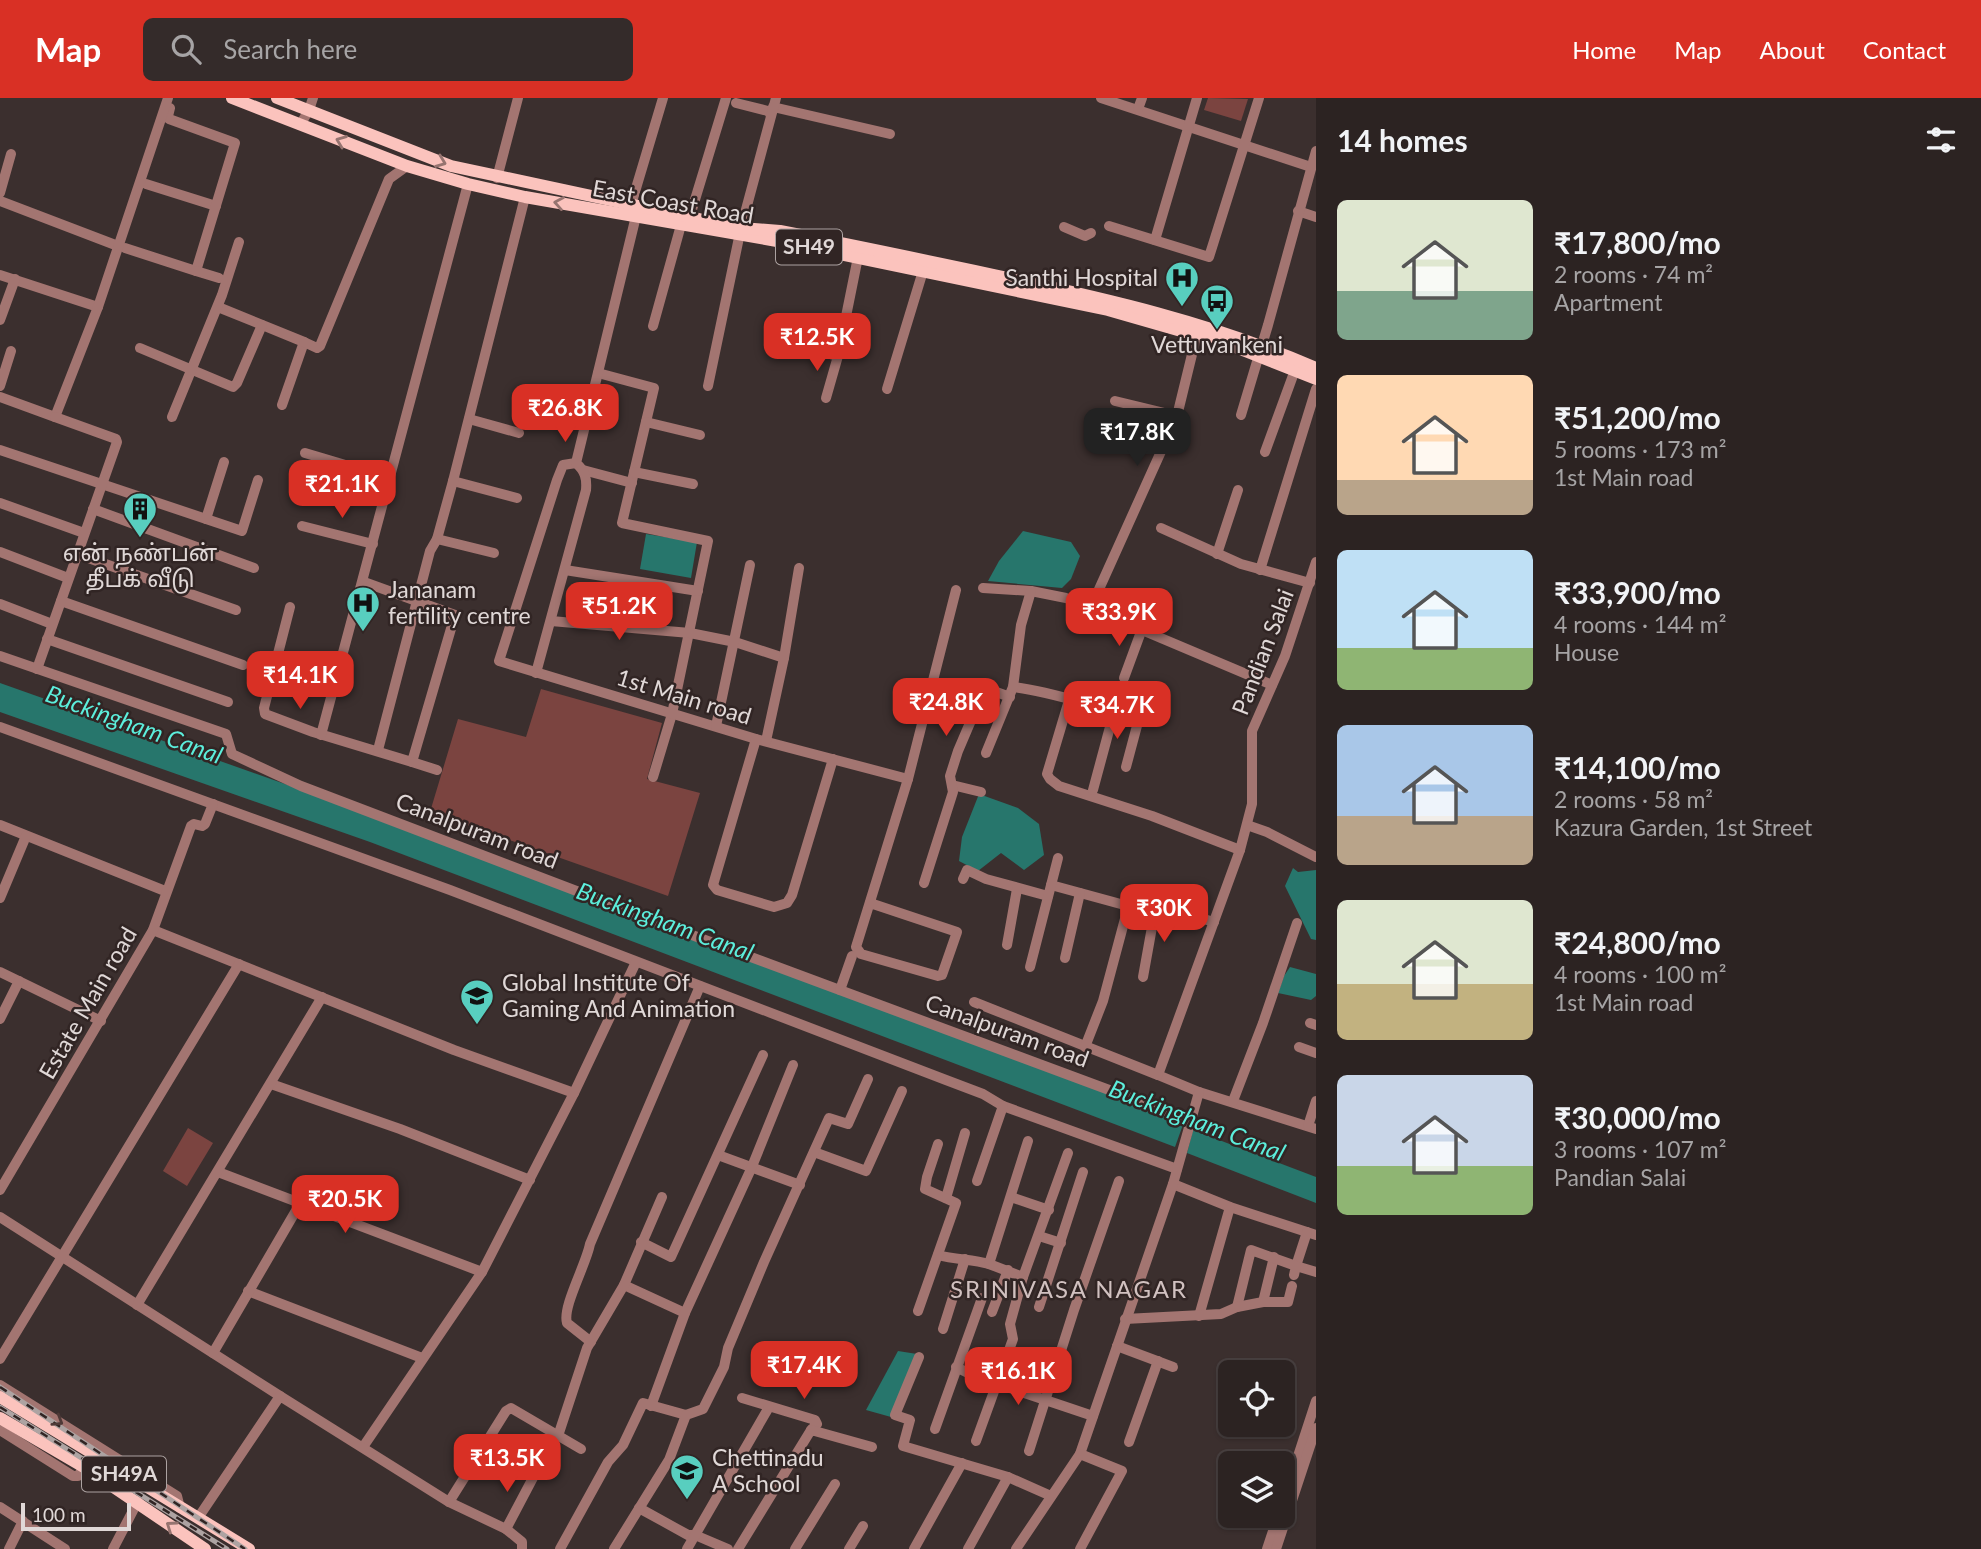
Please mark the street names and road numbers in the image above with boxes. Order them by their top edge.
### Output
street label: East Coast Road [590,173,756,229]
road number: SH49 [776,230,842,264]
street label: Pandian Salai [1225,585,1299,718]
street label: 1st Main road [614,662,755,730]
street label: Canalpuram road [392,786,563,874]
street label: Estate Main road [32,922,142,1083]
street label: Canalpuram road [922,988,1093,1073]
road number: SH49A [82,1456,166,1492]

